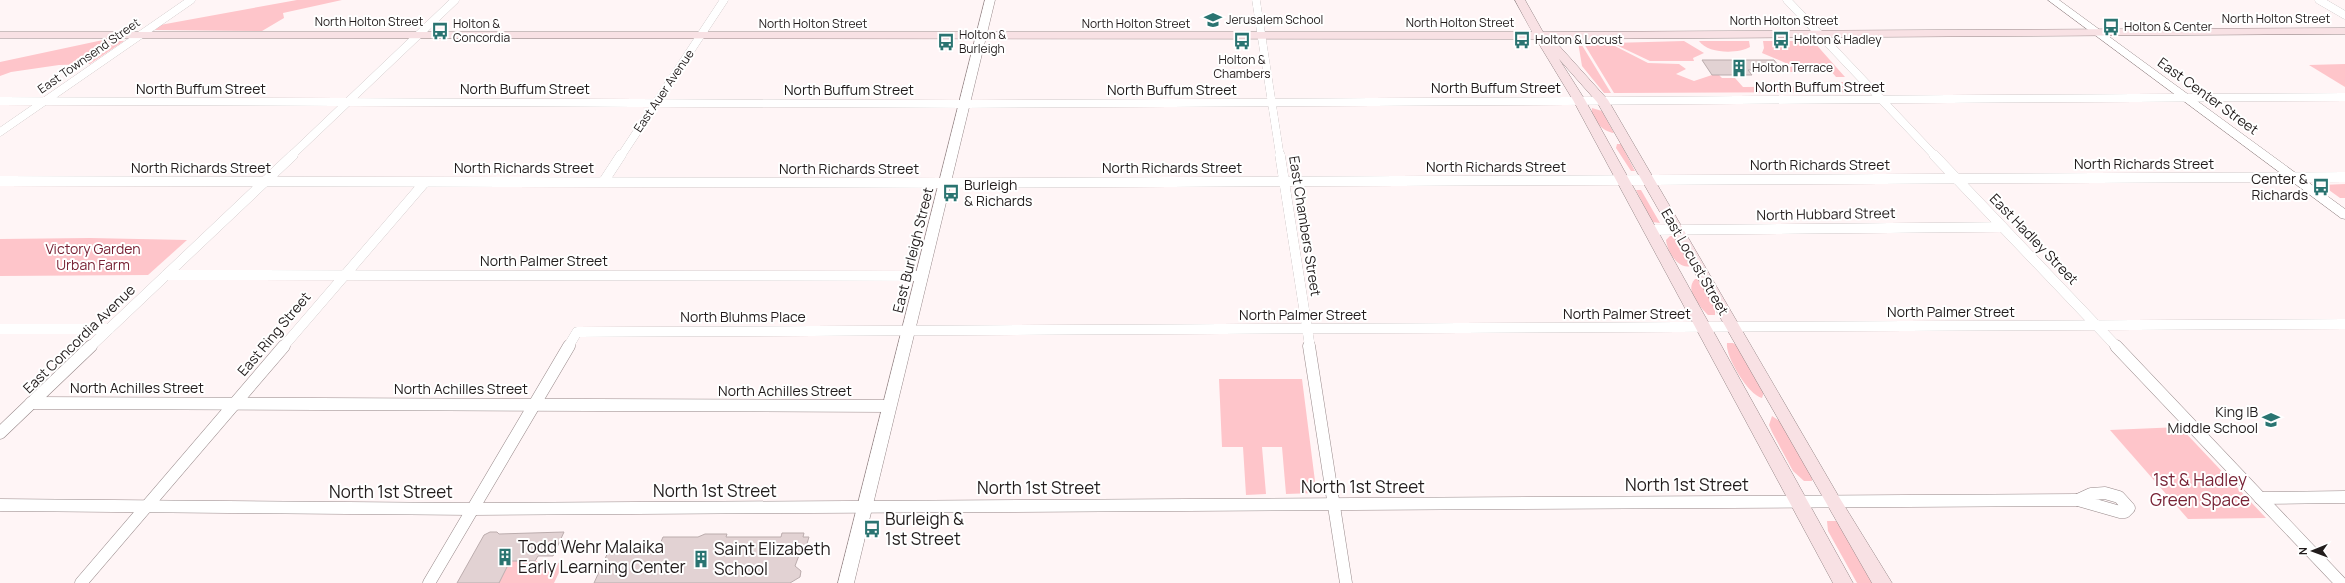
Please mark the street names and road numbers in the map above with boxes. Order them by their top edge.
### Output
street label: North Holton Street [2222,10,2330,27]
street label: North Holton Street [1730,12,1838,29]
street label: North Holton Street [315,13,423,30]
street label: East Townsend Street [34,14,143,97]
street label: North Holton Street [1406,14,1514,31]
street label: North Holton Street [759,15,867,32]
street label: North Holton Street [1082,15,1190,32]
street label: East Auer Avenue [630,46,698,136]
street label: East Center Street [2154,53,2263,139]
street label: North Buffum Street [1755,77,1885,96]
street label: North Buffum Street [1431,78,1561,97]
street label: North Buffum Street [136,79,266,98]
street label: North Buffum Street [460,79,590,98]
street label: North Buffum Street [784,80,914,99]
street label: North Buffum Street [1107,80,1237,99]
street label: East Chambers Street [1285,154,1326,298]
street label: North Richards Street [2074,154,2214,173]
street label: North Richards Street [1750,155,1890,174]
street label: North Richards Street [1426,157,1566,176]
street label: North Richards Street [131,158,271,177]
street label: North Richards Street [454,158,594,177]
street label: North Richards Street [1102,158,1242,177]
street label: North Richards Street [779,159,919,178]
street label: East Burleigh Street [888,185,937,315]
street label: East Hadley Street [1986,189,2083,289]
street label: North Hubbard Street [1756,203,1896,224]
street label: East Locust Street [1657,205,1734,319]
street label: North Palmer Street [480,251,608,270]
street label: East Concordia Avenue [19,280,139,397]
street label: East Ring Street [233,287,315,380]
street label: North Palmer Street [1887,302,2015,321]
street label: North Palmer Street [1563,304,1691,323]
street label: North Palmer Street [1239,305,1367,324]
street label: North Bluhms Place [680,307,806,326]
street label: North Achilles Street [70,378,204,397]
street label: North Achilles Street [394,379,528,398]
street label: North Achilles Street [718,381,852,400]
street label: North 1st Street [1625,473,1749,496]
street label: North 1st Street [1301,475,1425,498]
street label: North 1st Street [977,476,1101,499]
street label: North 1st Street [653,479,777,502]
street label: North 1st Street [329,480,453,503]

